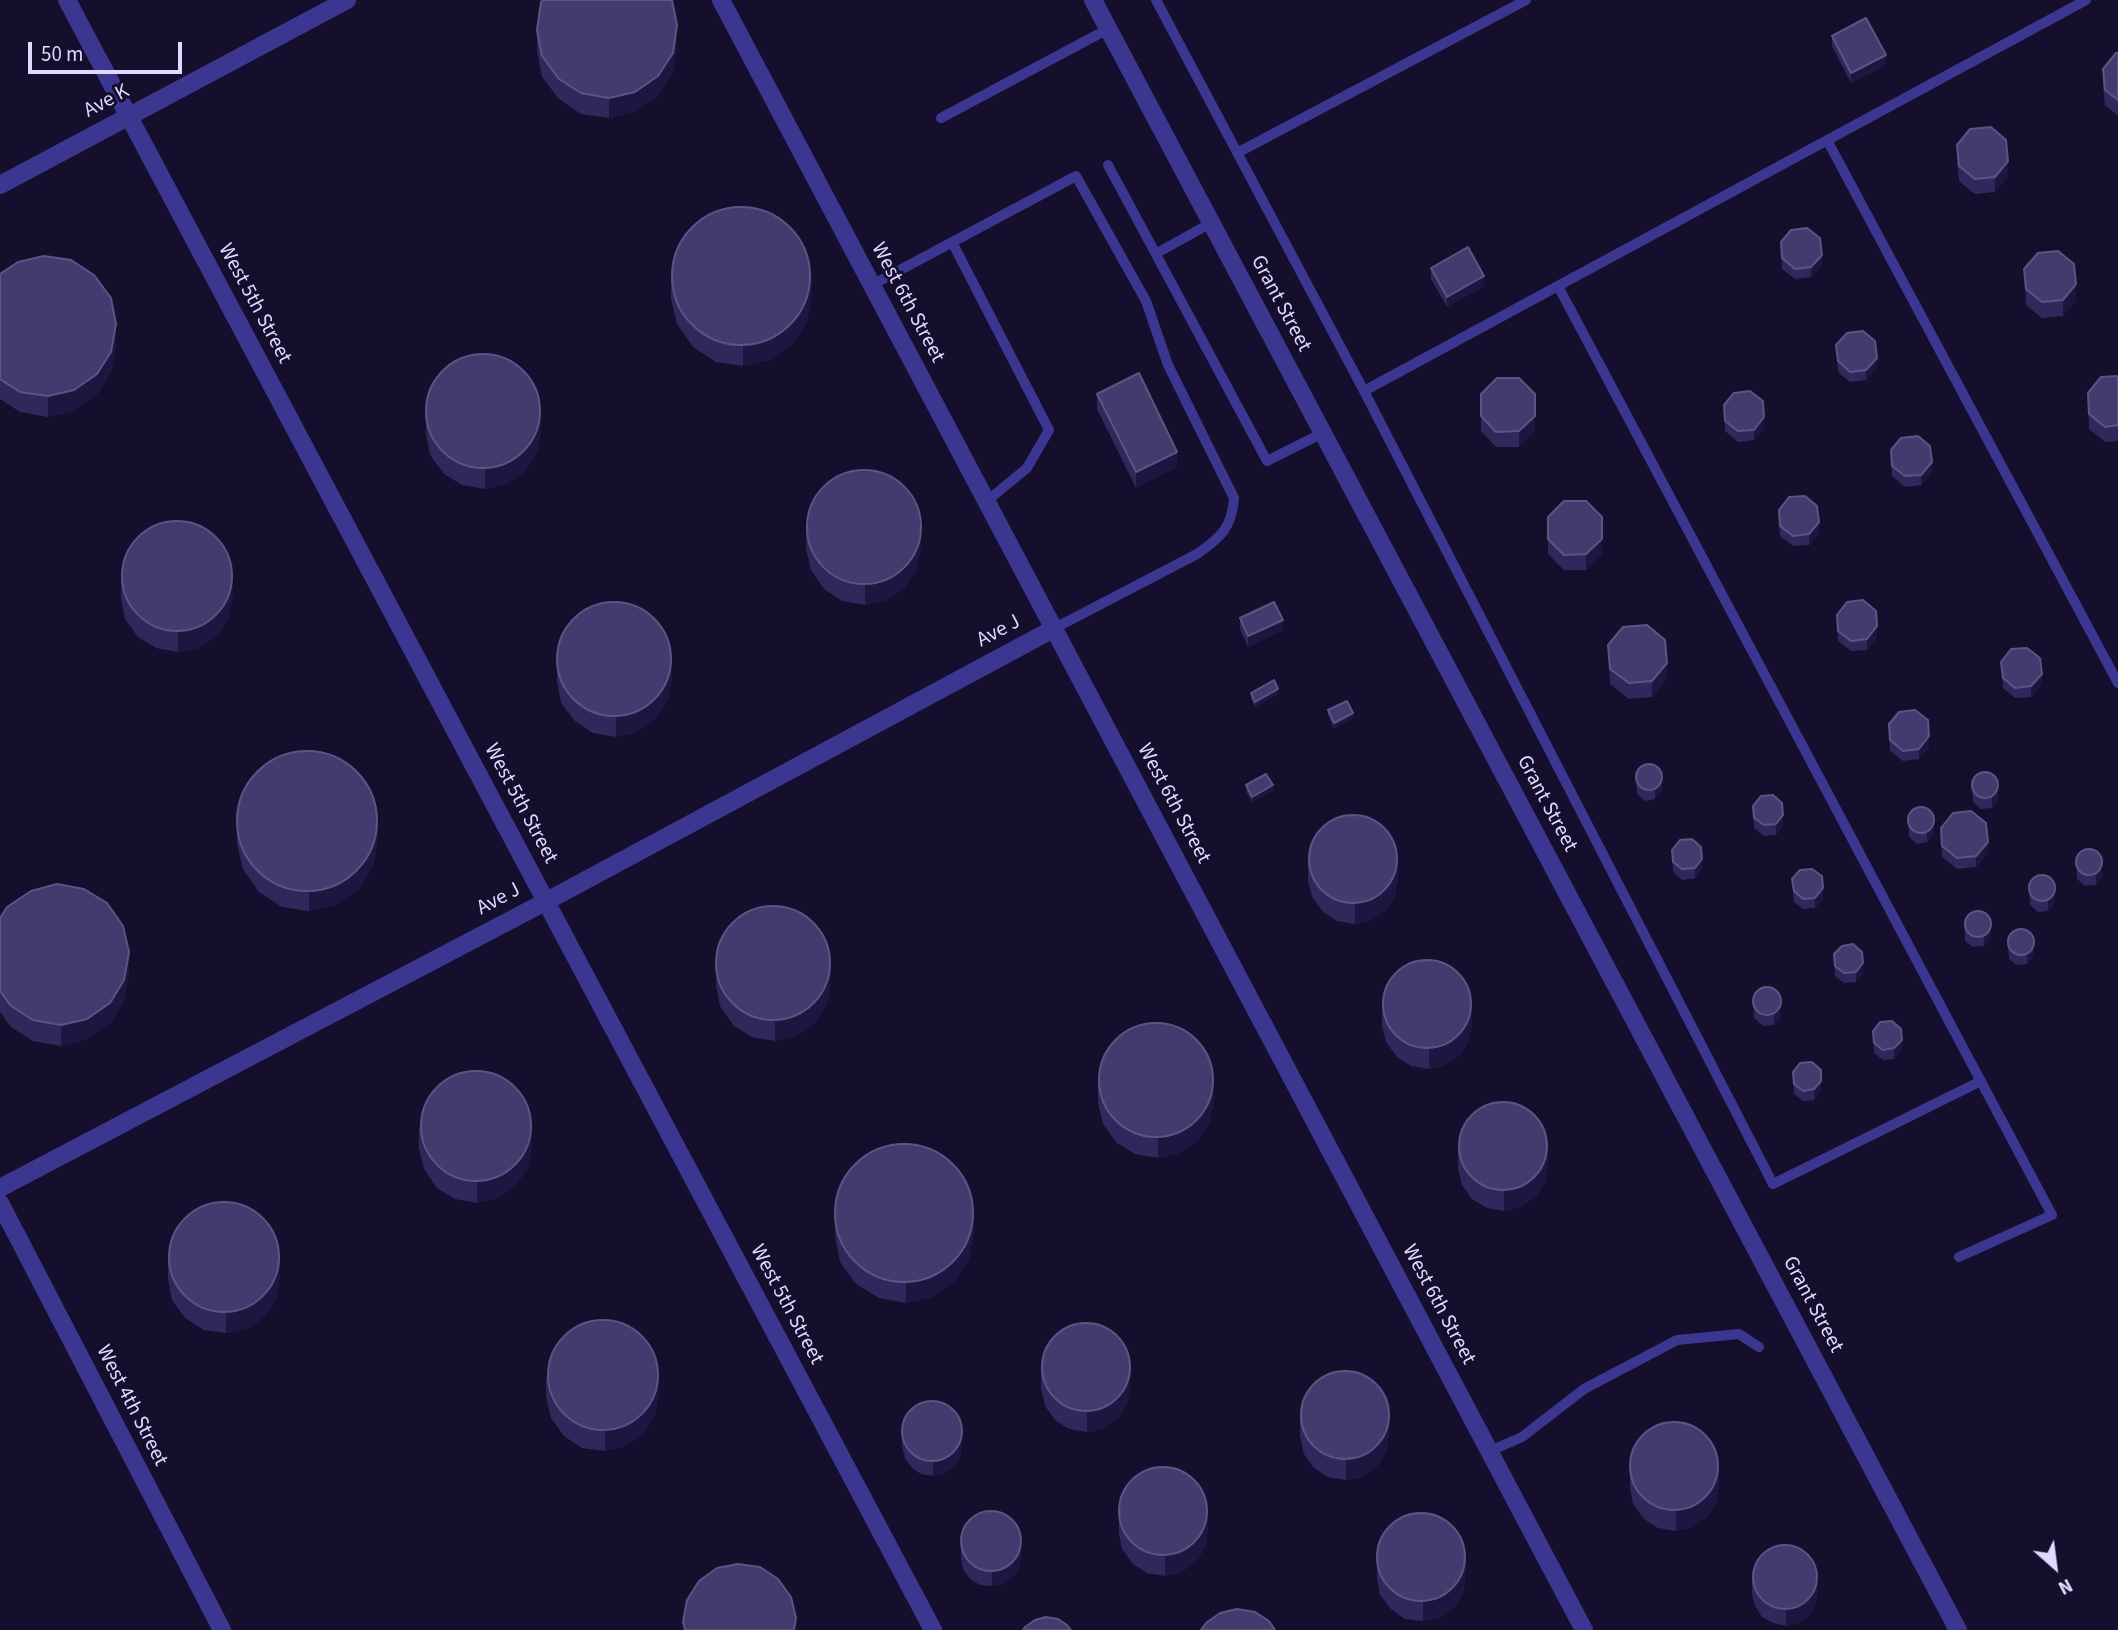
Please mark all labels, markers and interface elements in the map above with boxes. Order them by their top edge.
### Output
scale bar [32,28,186,72]
text: 50 m [41,39,83,69]
street label: Ave K [80,80,134,124]
street label: West 6th Street [865,239,949,367]
street label: West 5th Street [212,240,296,368]
street label: Grant Street [1244,251,1316,357]
street label: Ave J [973,610,1025,654]
street label: West 5th Street [478,740,562,868]
street label: West 6th Street [1131,740,1215,868]
street label: Grant Street [1510,751,1582,857]
street label: Ave J [473,878,525,922]
street label: West 5th Street [744,1241,828,1369]
street label: West 6th Street [1396,1241,1480,1369]
street label: Grant Street [1776,1252,1848,1358]
street label: West 4th Street [90,1341,172,1471]
north arrow [2020,1532,2090,1602]
text: N [2053,1571,2077,1601]

